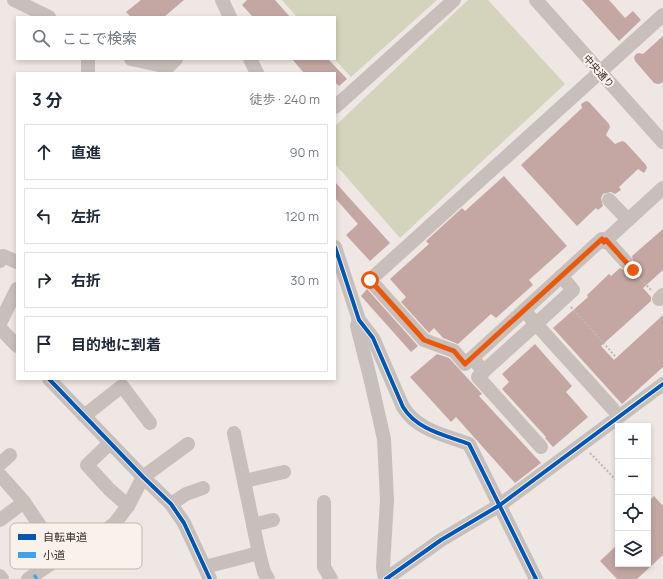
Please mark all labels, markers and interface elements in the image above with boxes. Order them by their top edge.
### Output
search box [16,16,336,60]
icon: search [30,27,52,49]
text: ここで検索 [62,28,137,49]
street label: 中央通り [580,51,618,91]
text: 3 分 [32,88,62,111]
text: 徒歩 · 240 m [249,90,320,108]
icon: ahead [33,141,55,163]
text: 直進 [71,142,101,163]
text: 90 m [289,143,319,161]
icon: left [33,205,55,227]
text: 左折 [71,206,101,227]
text: 120 m [285,207,319,225]
route end [624,261,642,279]
icon: right [33,269,55,291]
text: 右折 [71,270,101,291]
text: 30 m [290,271,319,289]
route start [361,271,379,289]
icon: arrive [33,333,55,355]
text: 目的地に到着 [71,334,161,355]
map controls [615,423,651,567]
button: + [615,423,651,459]
button: − [615,459,651,495]
button: locate [615,495,651,531]
legend [10,523,142,569]
text: 自転車道 [43,529,87,544]
button: layers [615,531,651,567]
text: 小道 [43,547,65,562]

